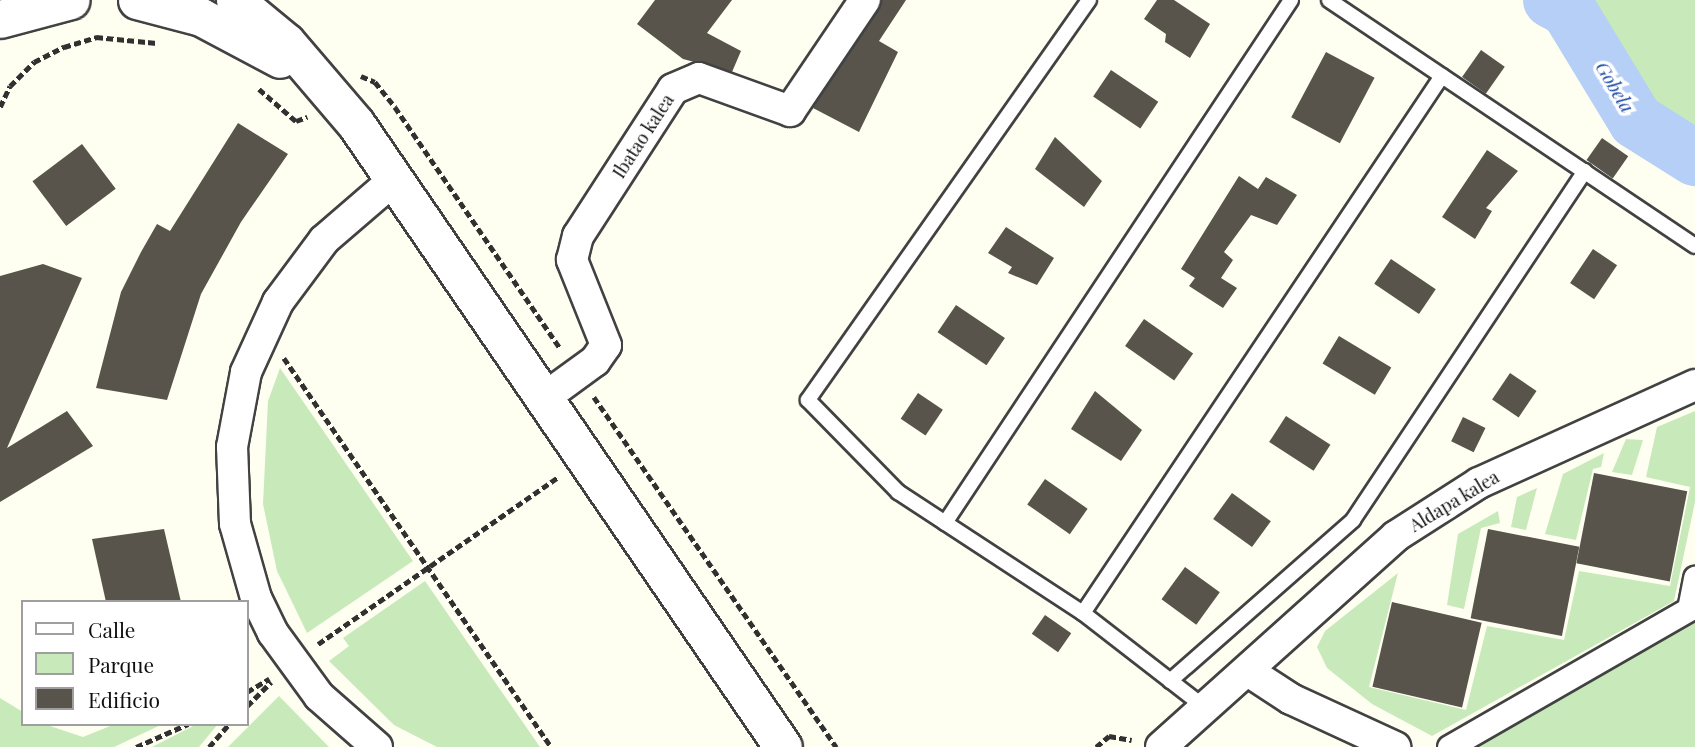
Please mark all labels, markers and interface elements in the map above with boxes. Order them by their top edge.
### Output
water label: Gobela [1591,57,1639,117]
street label: Ibatao kalea [608,90,678,182]
street label: Aldapa kalea [1405,466,1503,536]
legend [21,600,248,726]
text: Calle [88,615,135,643]
text: Parque [88,650,154,678]
text: Edificio [88,685,160,713]

